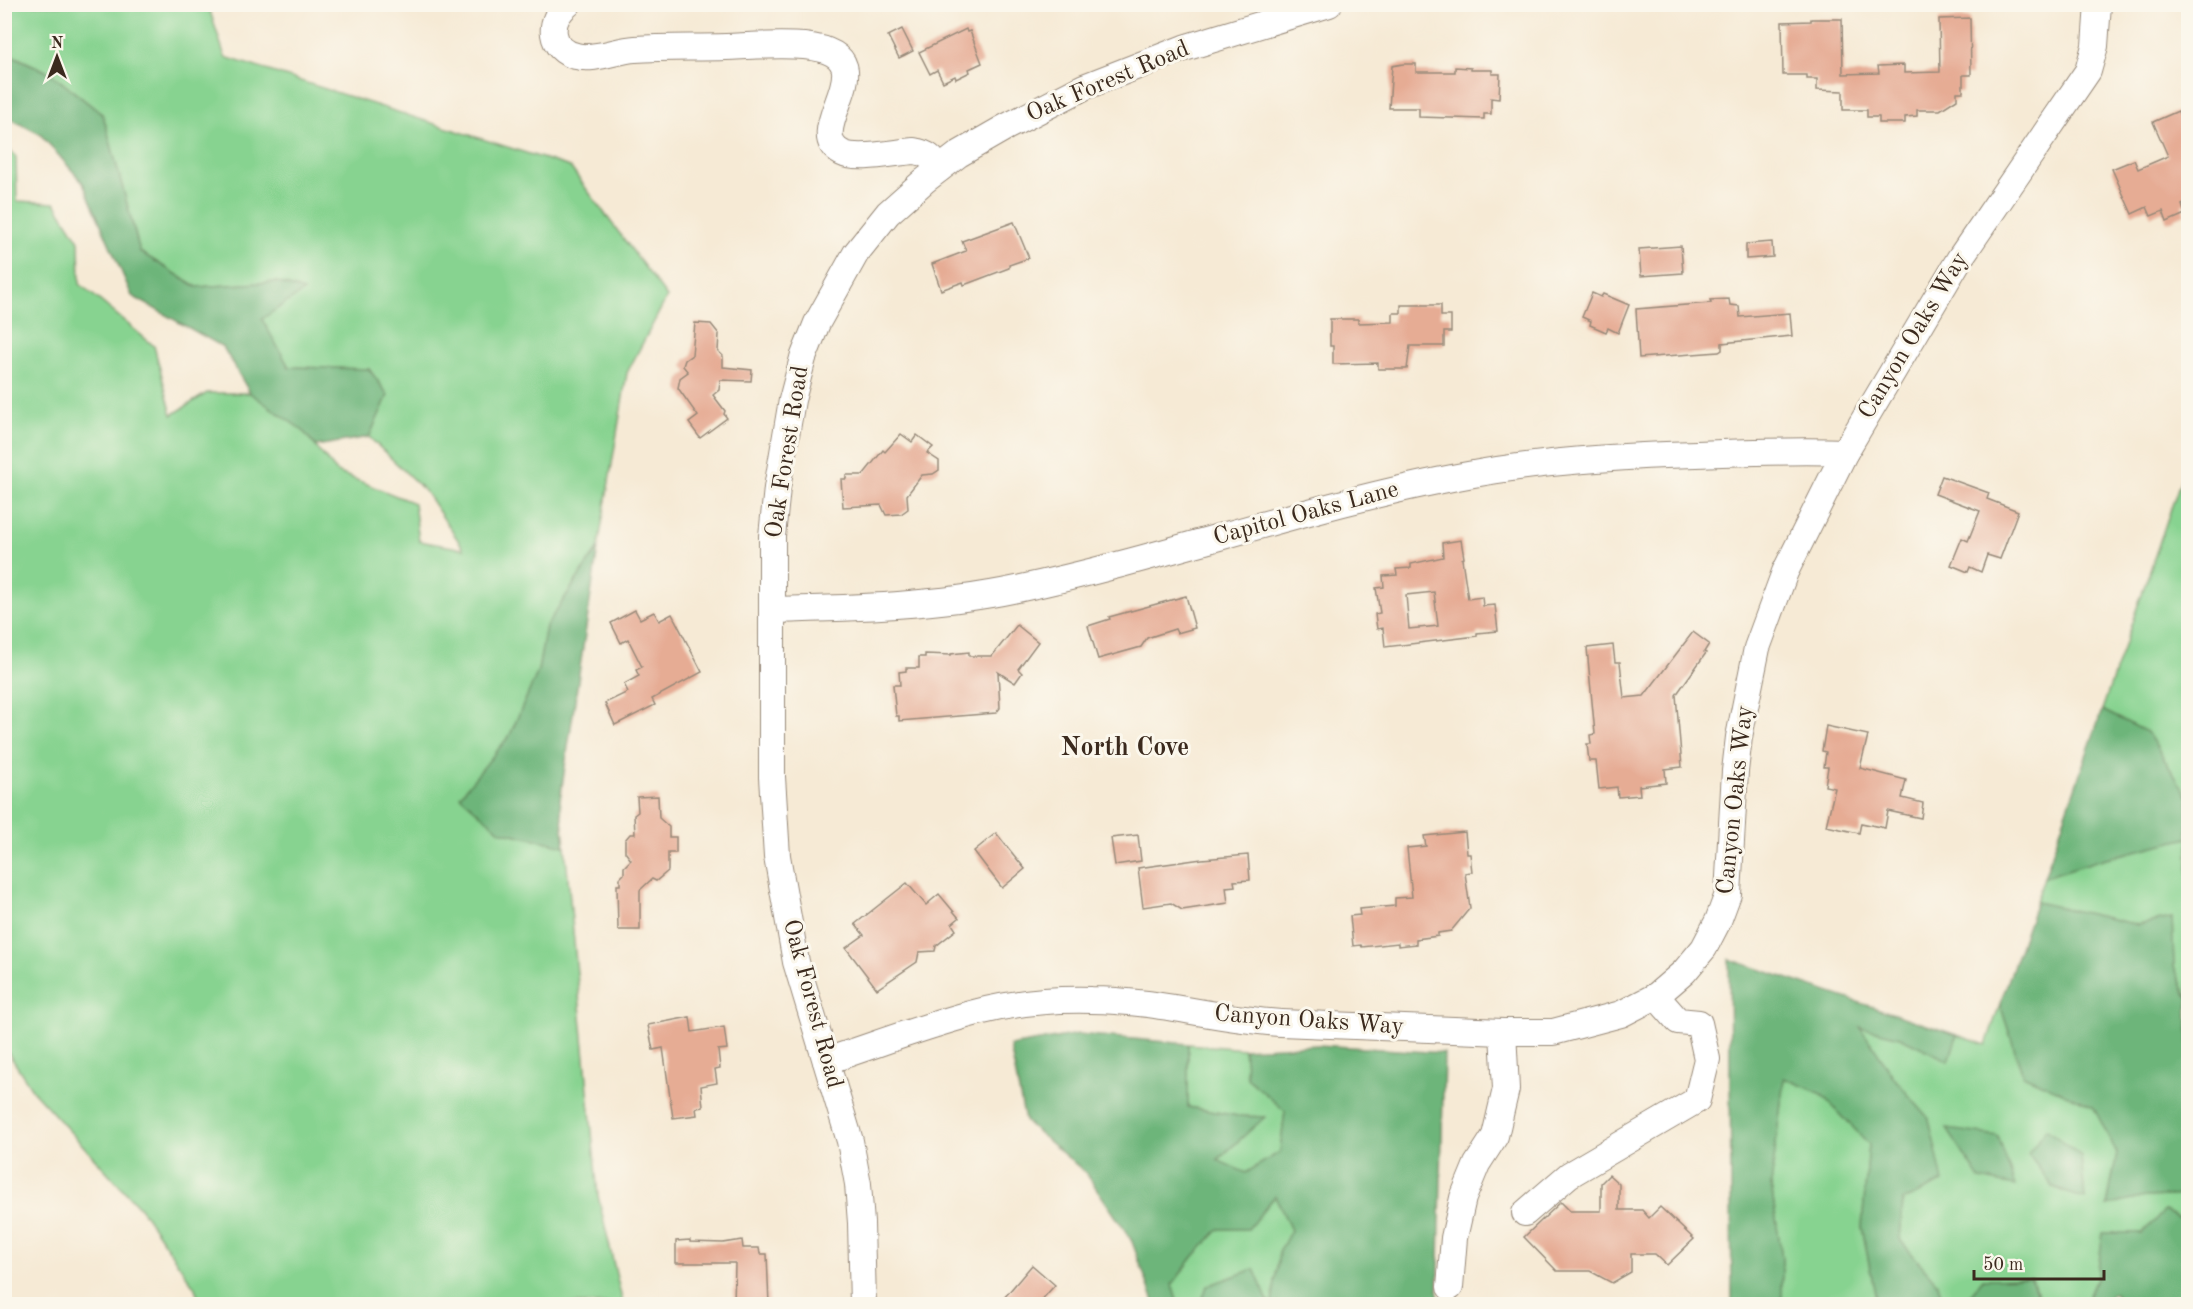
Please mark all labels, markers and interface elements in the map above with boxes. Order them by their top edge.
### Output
north arrow [27,27,87,87]
text: N [51,36,64,52]
street label: Oak Forest Road [1023,37,1193,127]
street label: Canyon Oaks Way [1855,248,1973,424]
street label: Oak Forest Road [763,364,813,540]
street label: Capitol Oaks Lane [1211,478,1401,550]
street label: Canyon Oaks Way [1714,704,1758,896]
district label: North Cove [1061,735,1189,761]
street label: Oak Forest Road [778,917,846,1091]
street label: Canyon Oaks Way [1213,1002,1405,1040]
scale bar [1974,1243,2104,1281]
text: 50 m [1983,1256,2023,1274]

